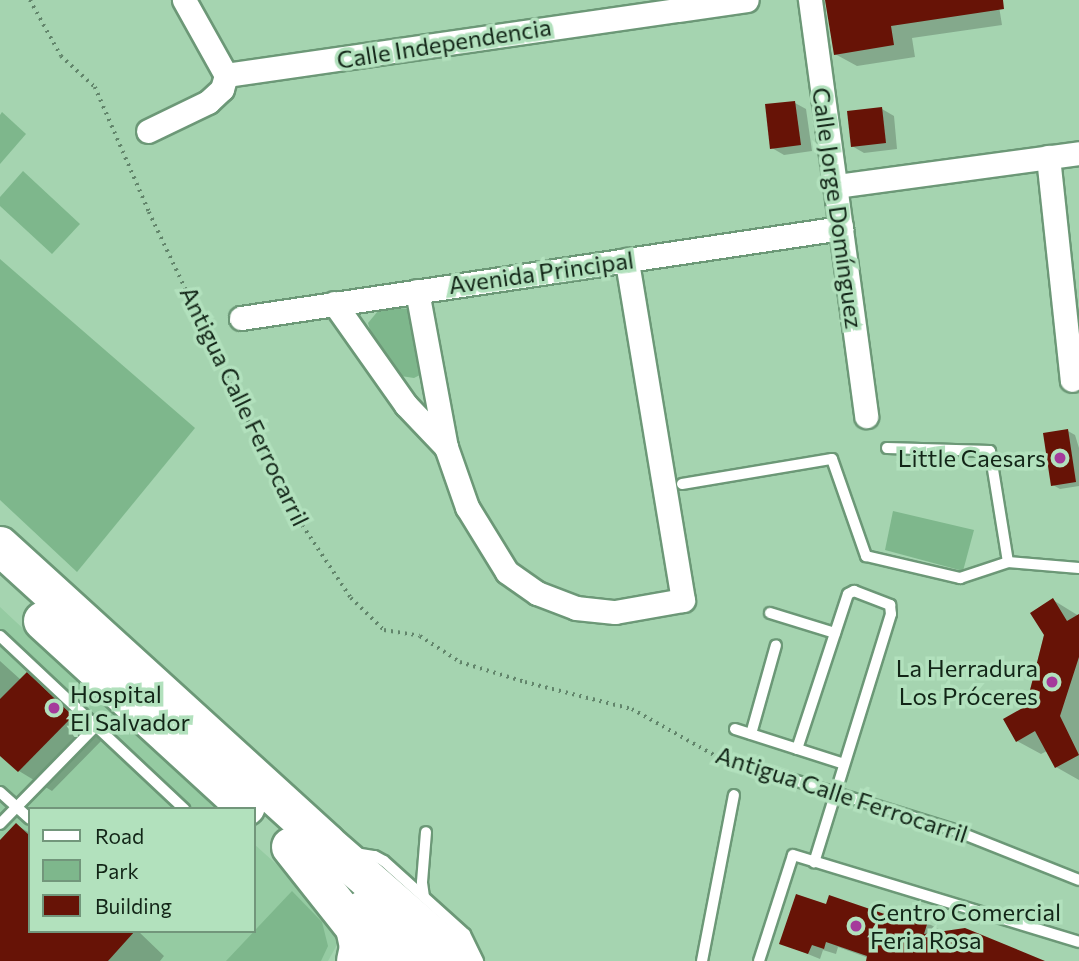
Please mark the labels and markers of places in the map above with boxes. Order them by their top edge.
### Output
place label: Little Caesars [898,444,1046,472]
marker: Little Caesars [1052,450,1068,466]
place label: La Herradura Los Próceres [896,654,1038,710]
marker: La Herradura Los Próceres [1044,674,1060,690]
place label: Hospital El Salvador [70,680,190,736]
marker: Hospital El Salvador [44,698,64,718]
place label: Centro Comercial Feria Rosa [870,898,1061,954]
marker: Centro Comercial Feria Rosa [848,918,864,934]

